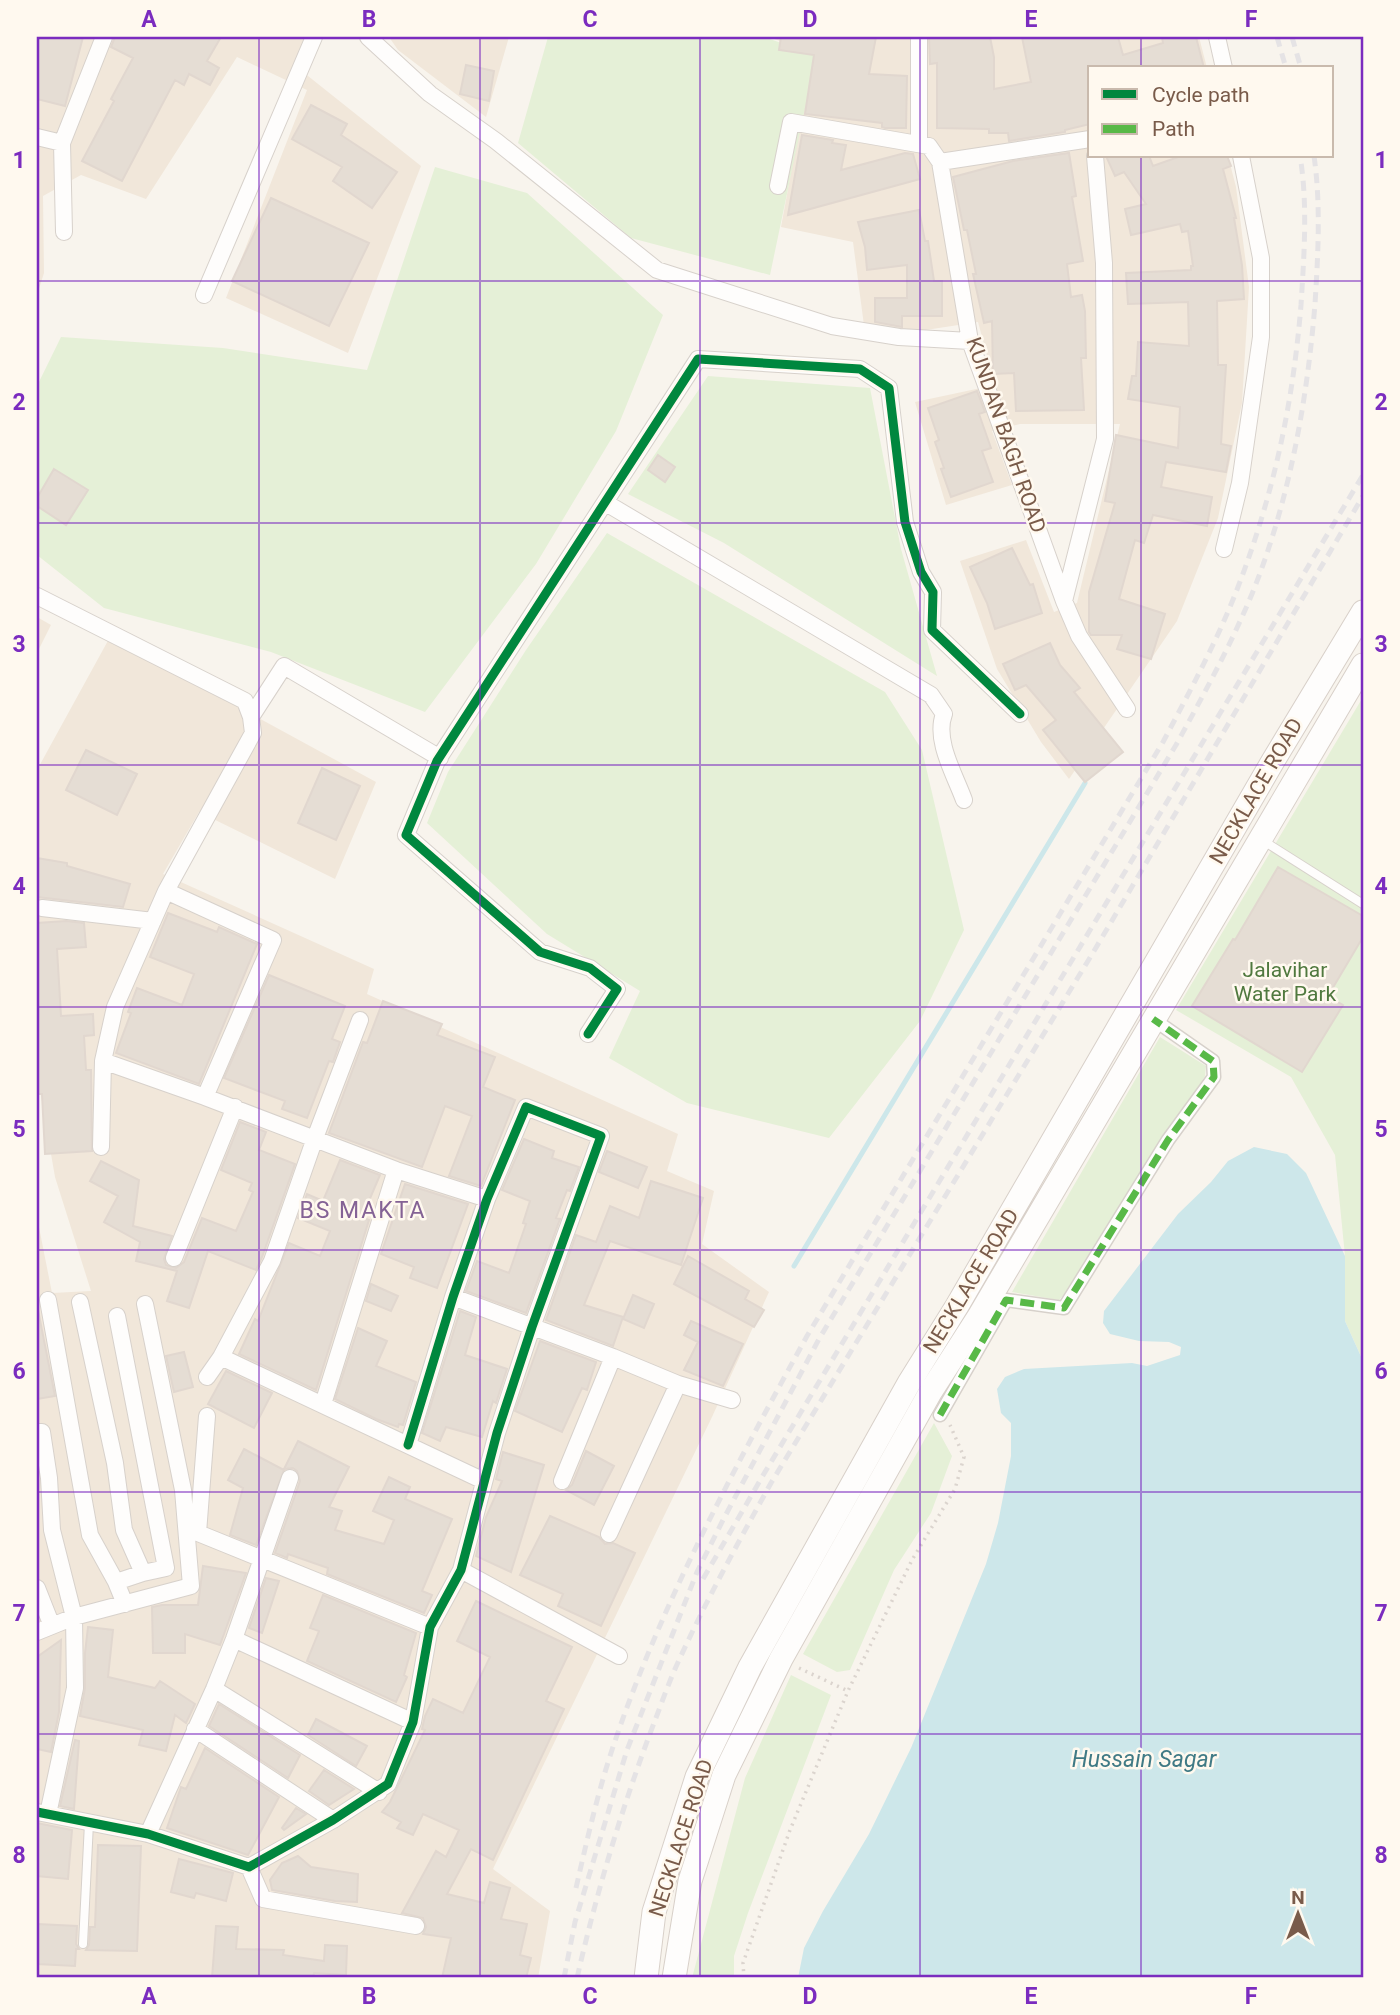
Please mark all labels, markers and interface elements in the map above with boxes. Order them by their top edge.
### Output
text: A [141,6,157,33]
text: B [362,6,376,33]
text: C [582,6,598,33]
text: D [803,6,817,33]
text: E [1025,6,1038,33]
text: F [1245,6,1258,33]
legend [1088,66,1334,158]
text: Cycle path [1152,83,1250,107]
text: Path [1152,117,1195,141]
text: 1 [12,147,26,174]
text: 1 [1374,147,1388,174]
street label: KUNDAN BAGH ROAD [961,334,1051,536]
text: 2 [12,389,26,416]
text: 2 [1374,389,1388,416]
text: 3 [12,631,26,658]
text: 3 [1374,631,1388,658]
street label: NECKLACE ROAD [1205,714,1307,868]
text: 4 [12,873,26,900]
text: 4 [1374,873,1388,900]
park label: Jalavihar Water Park [1234,958,1337,1006]
text: 5 [12,1116,26,1143]
text: 5 [1374,1116,1388,1143]
district label: BS MAKTA [299,1197,427,1224]
street label: NECKLACE ROAD [918,1204,1024,1358]
text: 6 [12,1358,26,1385]
text: 6 [1374,1358,1388,1385]
text: 7 [12,1600,26,1627]
text: 7 [1374,1600,1388,1627]
water label: Hussain Sagar [1072,1746,1218,1773]
street label: NECKLACE ROAD [644,1756,718,1920]
text: 8 [12,1842,26,1869]
text: 8 [1374,1842,1388,1869]
north arrow [1264,1878,1334,1948]
text: N [1291,1886,1305,1909]
text: A [141,1983,157,2010]
text: B [362,1983,376,2010]
text: C [582,1983,598,2010]
text: D [803,1983,817,2010]
text: E [1025,1983,1038,2010]
text: F [1245,1983,1258,2010]

